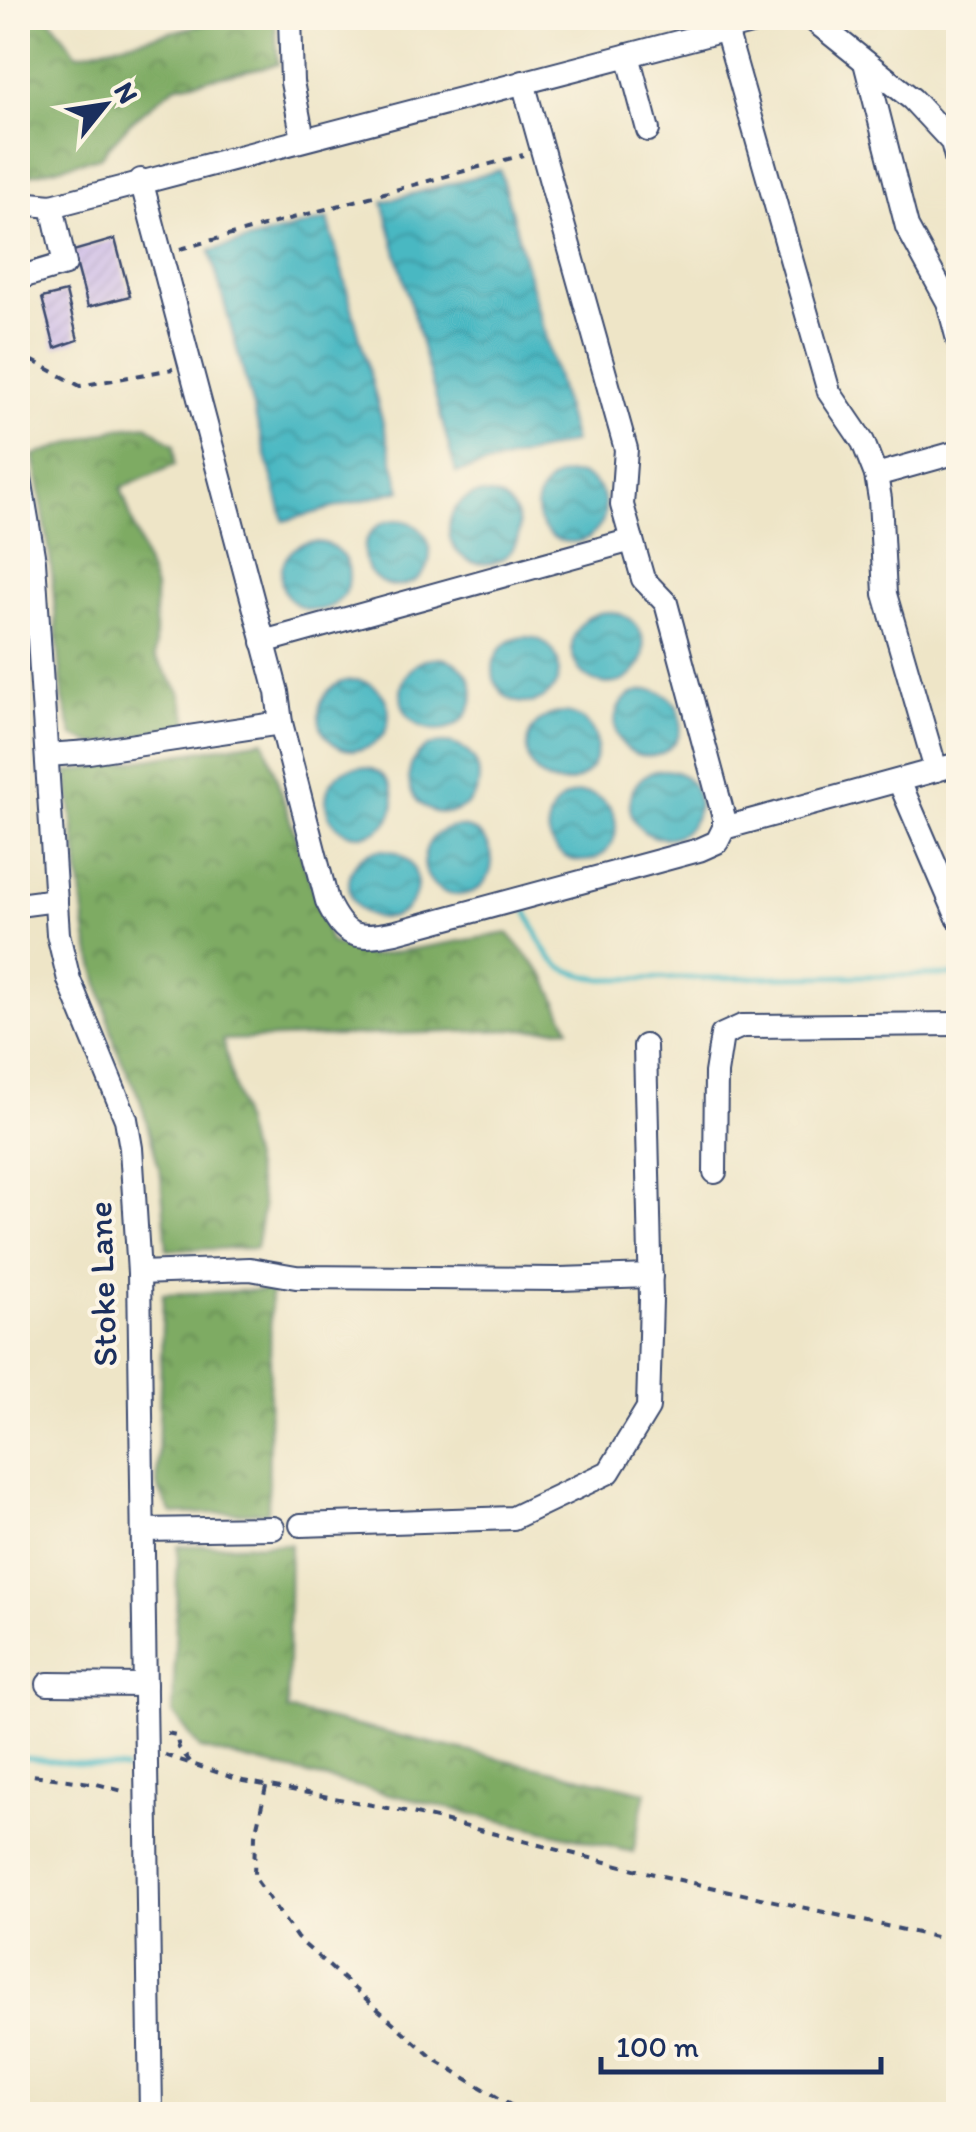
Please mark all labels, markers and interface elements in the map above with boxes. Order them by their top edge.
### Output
north arrow [55,55,155,155]
text: N [107,76,146,109]
street label: Stoke Lane [78,1201,126,1367]
scale bar [601,2012,881,2074]
text: 100 m [616,2028,699,2065]

